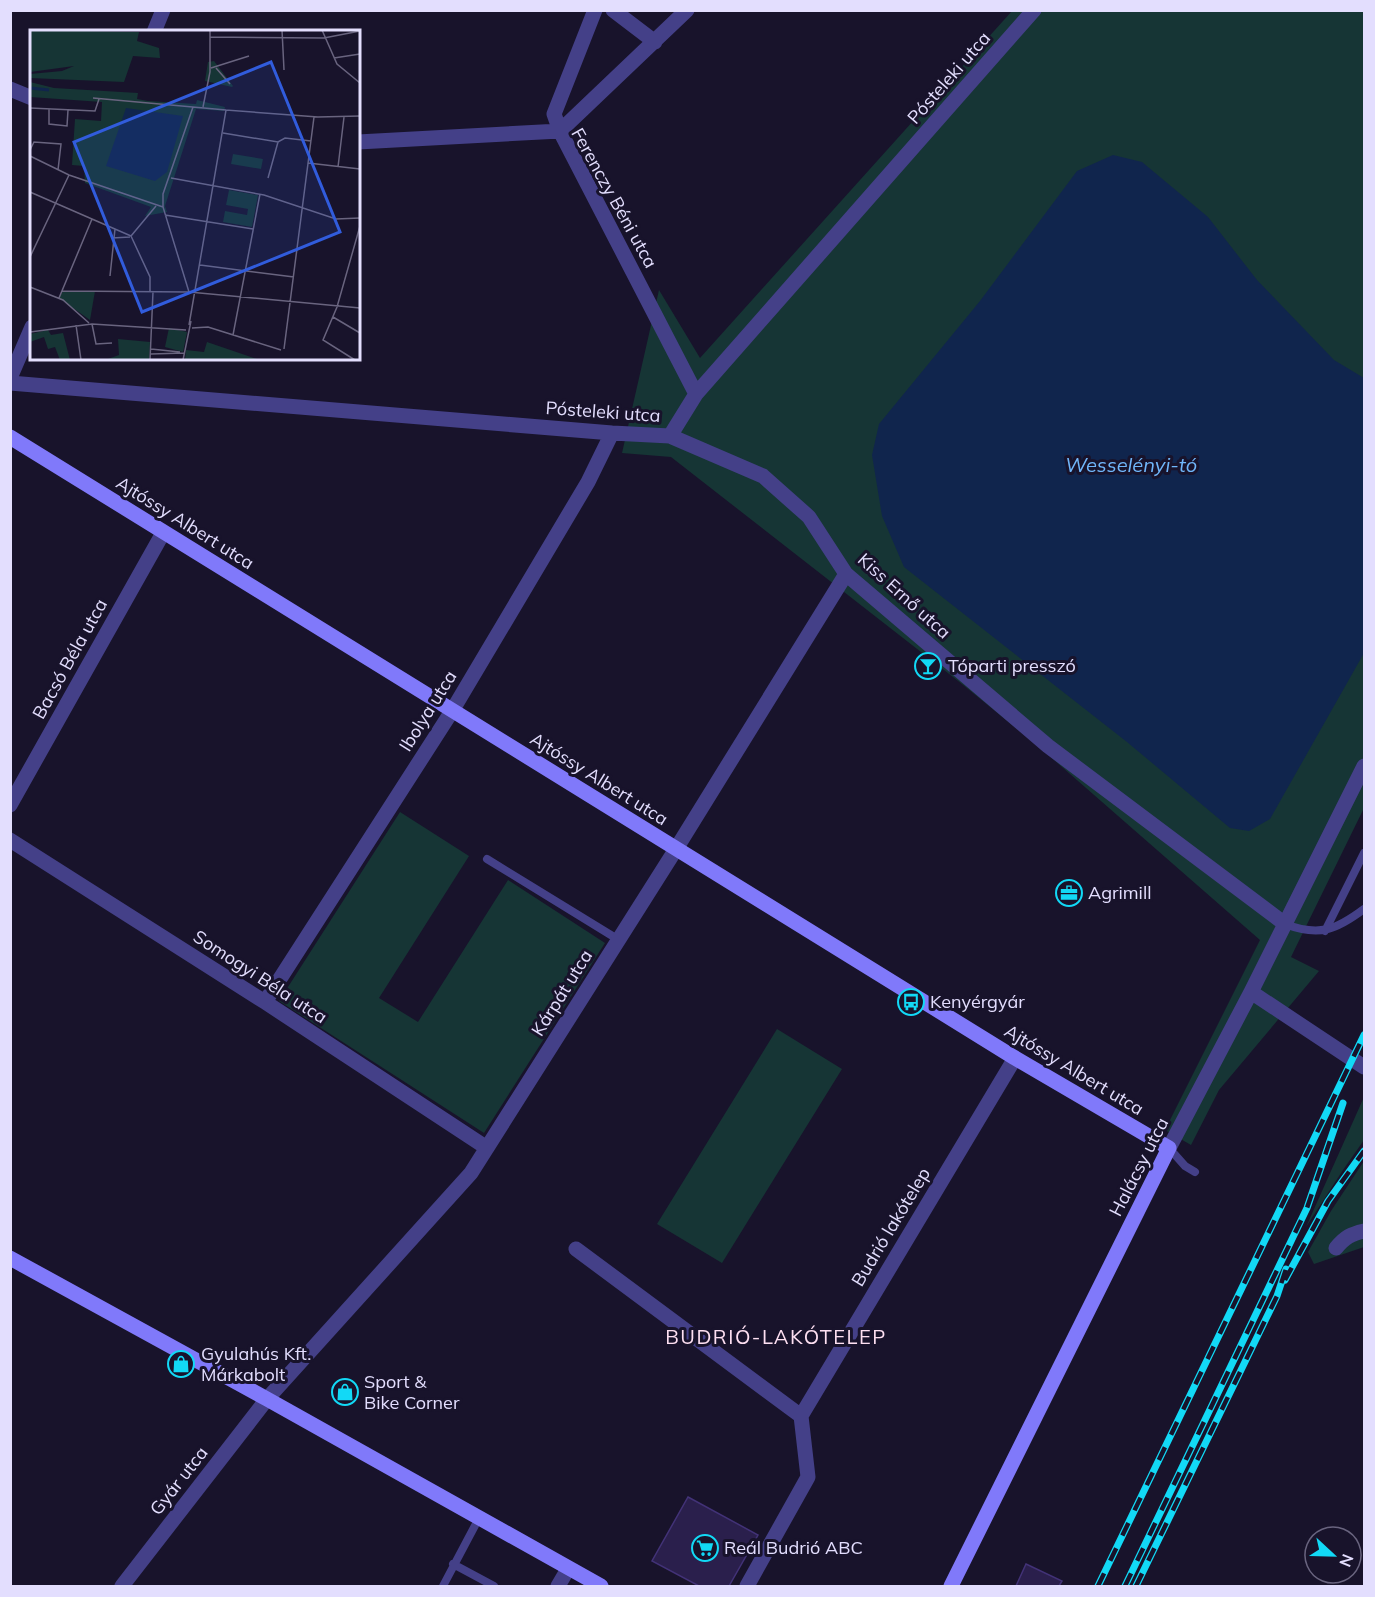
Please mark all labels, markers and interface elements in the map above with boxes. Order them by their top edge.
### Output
street label: Pósteleki utca [902,27,995,129]
inset map [30,30,360,360]
street label: Ferenczy Béni utca [566,124,662,272]
street label: Pósteleki utca [545,396,661,427]
water label: Wesselényi-tó [1065,452,1197,477]
street label: Ajtóssy Albert utca [112,471,258,574]
street label: Kiss Ernő utca [853,548,956,643]
street label: Bacsó Béla utca [27,595,112,723]
bar icon: Tóparti presszó [913,651,943,681]
place label: Tóparti presszó [948,654,1076,677]
street label: Ibolya utca [394,666,461,755]
street label: Ajtóssy Albert utca [526,727,672,830]
office icon: Agrimill [1054,878,1084,908]
place label: Agrimill [1088,881,1151,904]
street label: Somogyi Béla utca [189,925,332,1028]
street label: Kárpát utca [526,945,597,1040]
bus stop icon: Kenyérgyár [896,987,926,1017]
place label: Kenyérgyár [930,990,1025,1013]
street label: Ajtóssy Albert utca [1000,1019,1148,1120]
street label: Halácsy utca [1104,1114,1173,1220]
street label: Budrió lakótelep [846,1163,935,1290]
district label: BUDRIÓ-LAKÓTELEP [665,1324,887,1349]
place label: Gyulahús Kft. Márkabolt [201,1342,311,1386]
shop icon: Gyulahús Kft. Márkabolt [166,1349,196,1379]
place label: Sport & Bike Corner [364,1370,460,1414]
shop icon: Sport & Bike Corner [330,1377,360,1407]
street label: Gyár utca [145,1442,213,1520]
north arrow [1303,1525,1363,1585]
supermarket icon: Reál Budrió ABC [690,1533,720,1563]
place label: Reál Budrió ABC [724,1536,863,1559]
text: N [1335,1551,1358,1570]

